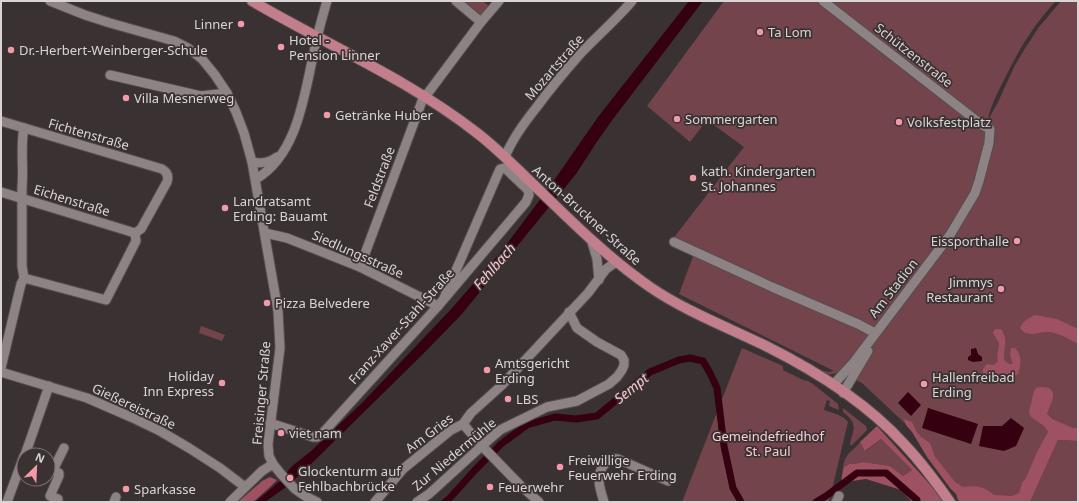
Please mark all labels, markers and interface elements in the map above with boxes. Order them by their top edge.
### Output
place label: Linner [194,15,234,33]
marker: Linner [236,19,246,29]
street label: Schützenstraße [871,19,957,91]
place label: Ta Lom [768,23,812,41]
marker: Ta Lom [755,27,765,37]
street label: Mozartstraße [520,30,588,104]
place label: Hotel - Pension Linner [289,31,381,64]
place label: Dr.-Herbert-Weinberger-Schule [19,41,208,59]
marker: Hotel - Pension Linner [276,42,286,52]
marker: Dr.-Herbert-Weinberger-Schule [6,45,16,55]
place label: Villa Mesnerweg [134,89,234,107]
marker: Villa Mesnerweg [121,93,131,103]
place label: Getränke Huber [335,106,434,124]
marker: Getränke Huber [322,110,332,120]
place label: Sommergarten [685,110,778,128]
place label: Volksfestplatz [907,113,991,131]
street label: Fichtenstraße [46,114,132,154]
marker: Sommergarten [672,114,682,124]
marker: Volksfestplatz [894,117,904,127]
street label: Feldstraße [359,144,399,210]
street label: Anton-Bruckner-Straße [529,161,645,269]
place label: kath. Kindergarten St. Johannes [701,162,816,195]
marker: kath. Kindergarten St. Johannes [688,173,698,183]
street label: Eichenstraße [32,180,112,220]
place label: Landratsamt Erding: Bauamt [233,192,328,225]
marker: Landratsamt Erding: Bauamt [220,203,230,213]
street label: Siedlungsstraße [309,226,407,282]
place label: Eissporthalle [931,232,1009,250]
marker: Eissporthalle [1012,236,1022,246]
water label: Fehlbach [468,239,520,293]
street label: Am Stadion [864,255,922,321]
street label: Franz-Xaver-Stahl-Straße [344,264,458,388]
place label: Jimmys Restaurant [926,273,993,306]
marker: Jimmys Restaurant [996,284,1006,294]
place label: Pizza Belvedere [275,294,370,312]
marker: Pizza Belvedere [262,298,272,308]
street label: Freisinger Straße [248,340,274,446]
place label: Amtsgericht Erding [495,354,570,387]
marker: Amtsgericht Erding [482,365,492,375]
place label: Holiday Inn Express [143,367,214,400]
water label: Sempt [610,367,653,408]
place label: Hallenfreibad Erding [932,368,1015,401]
marker: Holiday Inn Express [217,378,227,388]
street label: Gießereistraße [89,379,179,433]
marker: Hallenfreibad Erding [919,379,929,389]
place label: LBS [516,390,538,408]
marker: LBS [503,394,513,404]
street label: Am Gries [401,409,457,457]
street label: Zur Niedermühle [408,414,500,494]
place label: viet nam [289,424,342,442]
park label: Gemeindefriedhof St. Paul [712,427,825,460]
marker: viet nam [276,428,286,438]
north arrow [16,447,56,487]
text: N [33,449,47,466]
place label: Freiwillige Feuerwehr Erding [568,451,677,484]
place label: Glockenturm auf Fehlbachbrücke [298,462,402,495]
marker: Freiwillige Feuerwehr Erding [555,462,565,472]
marker: Glockenturm auf Fehlbachbrücke [285,473,295,483]
place label: Feuerwehr [498,478,564,496]
place label: Sparkasse [134,480,196,498]
marker: Feuerwehr [485,482,495,492]
marker: Sparkasse [121,484,131,494]

